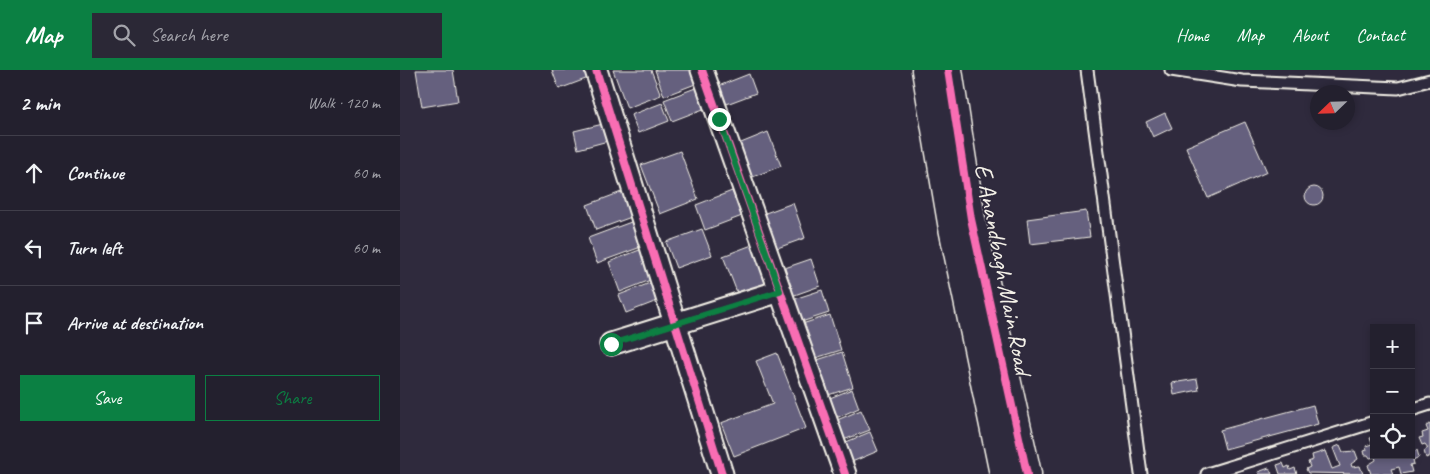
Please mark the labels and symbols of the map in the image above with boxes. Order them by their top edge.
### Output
north arrow [1310,85,1355,130]
route end [708,108,731,131]
street label: E Anandbagh Main Road [967,161,1040,381]
route start [600,333,623,356]

